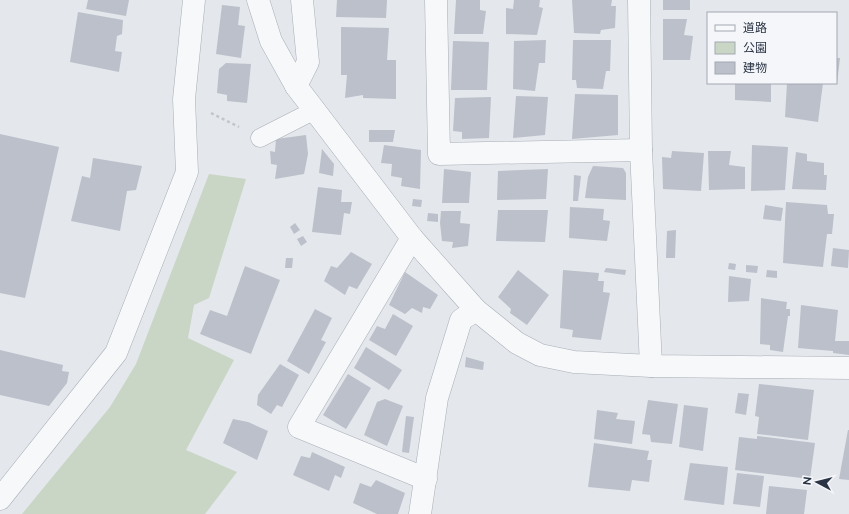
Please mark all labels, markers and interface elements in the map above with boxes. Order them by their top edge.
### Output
legend [707,12,837,84]
text: 道路 [743,21,767,35]
text: 公園 [743,41,767,55]
text: 建物 [743,61,767,75]
north arrow [797,462,837,502]
text: N [801,476,815,486]

